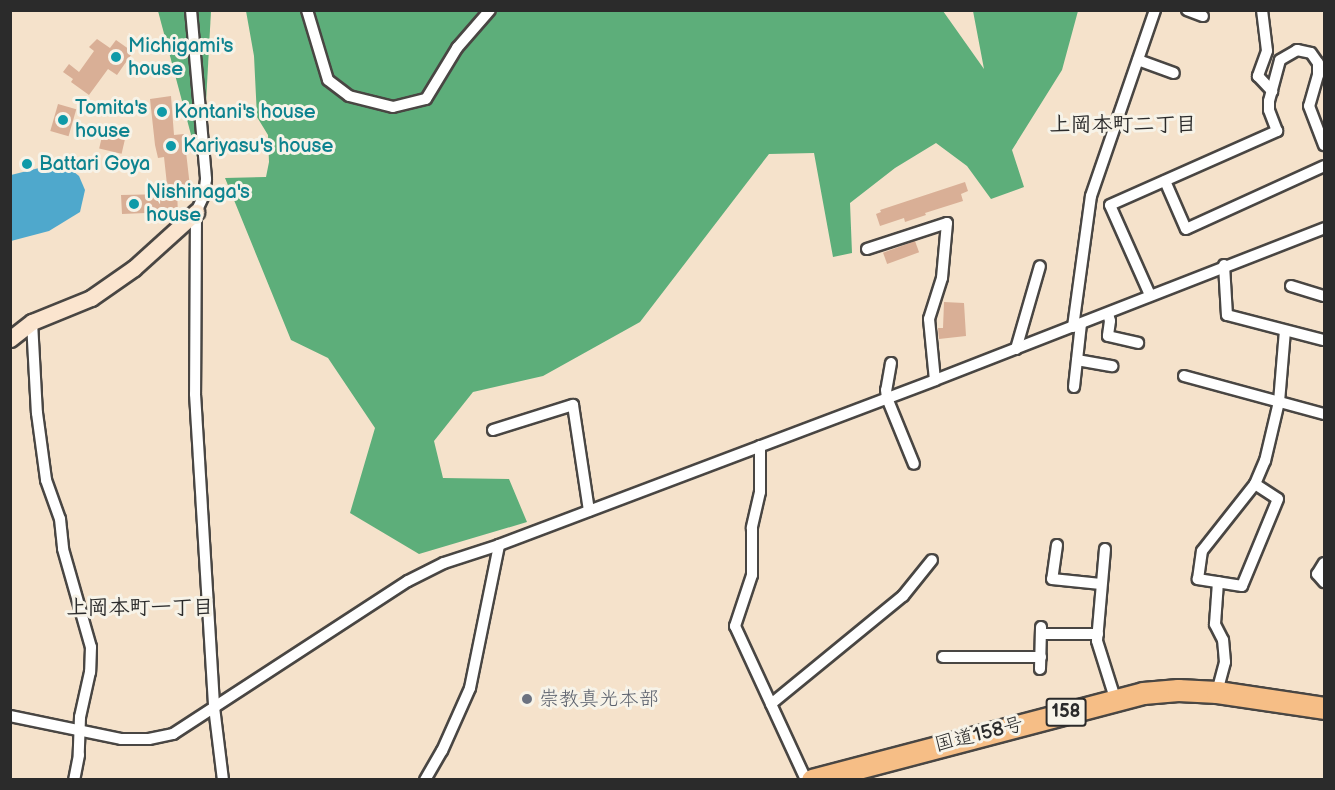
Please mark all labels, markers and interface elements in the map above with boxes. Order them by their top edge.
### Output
place label: Michigami's house [128,34,233,81]
marker: Michigami's house [109,50,123,64]
place label: Tomita's house [75,96,147,143]
place label: Kontani's house [174,100,316,124]
marker: Kontani's house [155,105,169,119]
district label: 上岡本町二丁目 [1050,112,1196,138]
marker: Tomita's house [56,113,70,127]
place label: Kariyasu's house [183,134,333,158]
marker: Kariyasu's house [164,139,178,153]
place label: Battari Goya [39,152,150,176]
marker: Battari Goya [20,157,34,171]
place label: Nishinaga's house [146,180,250,227]
marker: Nishinaga's house [127,197,141,211]
district label: 上岡本町一丁目 [67,595,213,621]
place label: 崇教真光本部 [539,687,659,711]
marker: 崇教真光本部 [520,692,534,706]
road number: 158 [1045,697,1087,727]
street label: 国道158号 [932,712,1026,758]

